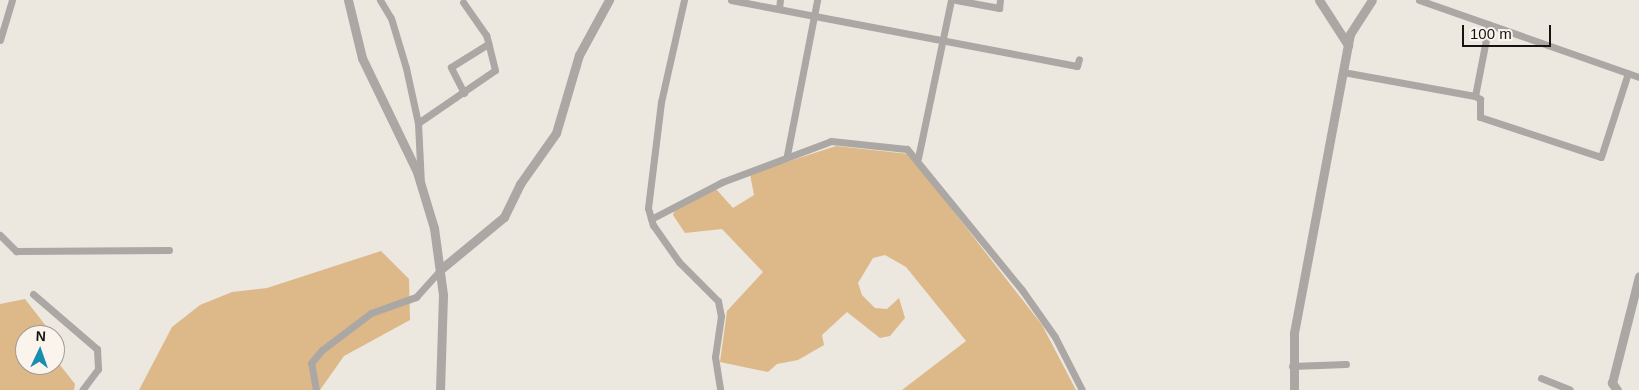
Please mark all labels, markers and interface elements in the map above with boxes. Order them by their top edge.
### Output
scale bar [1464,15,1553,47]
text: 100 m [1470,25,1512,42]
north arrow [15,325,65,375]
text: N [35,328,46,344]

